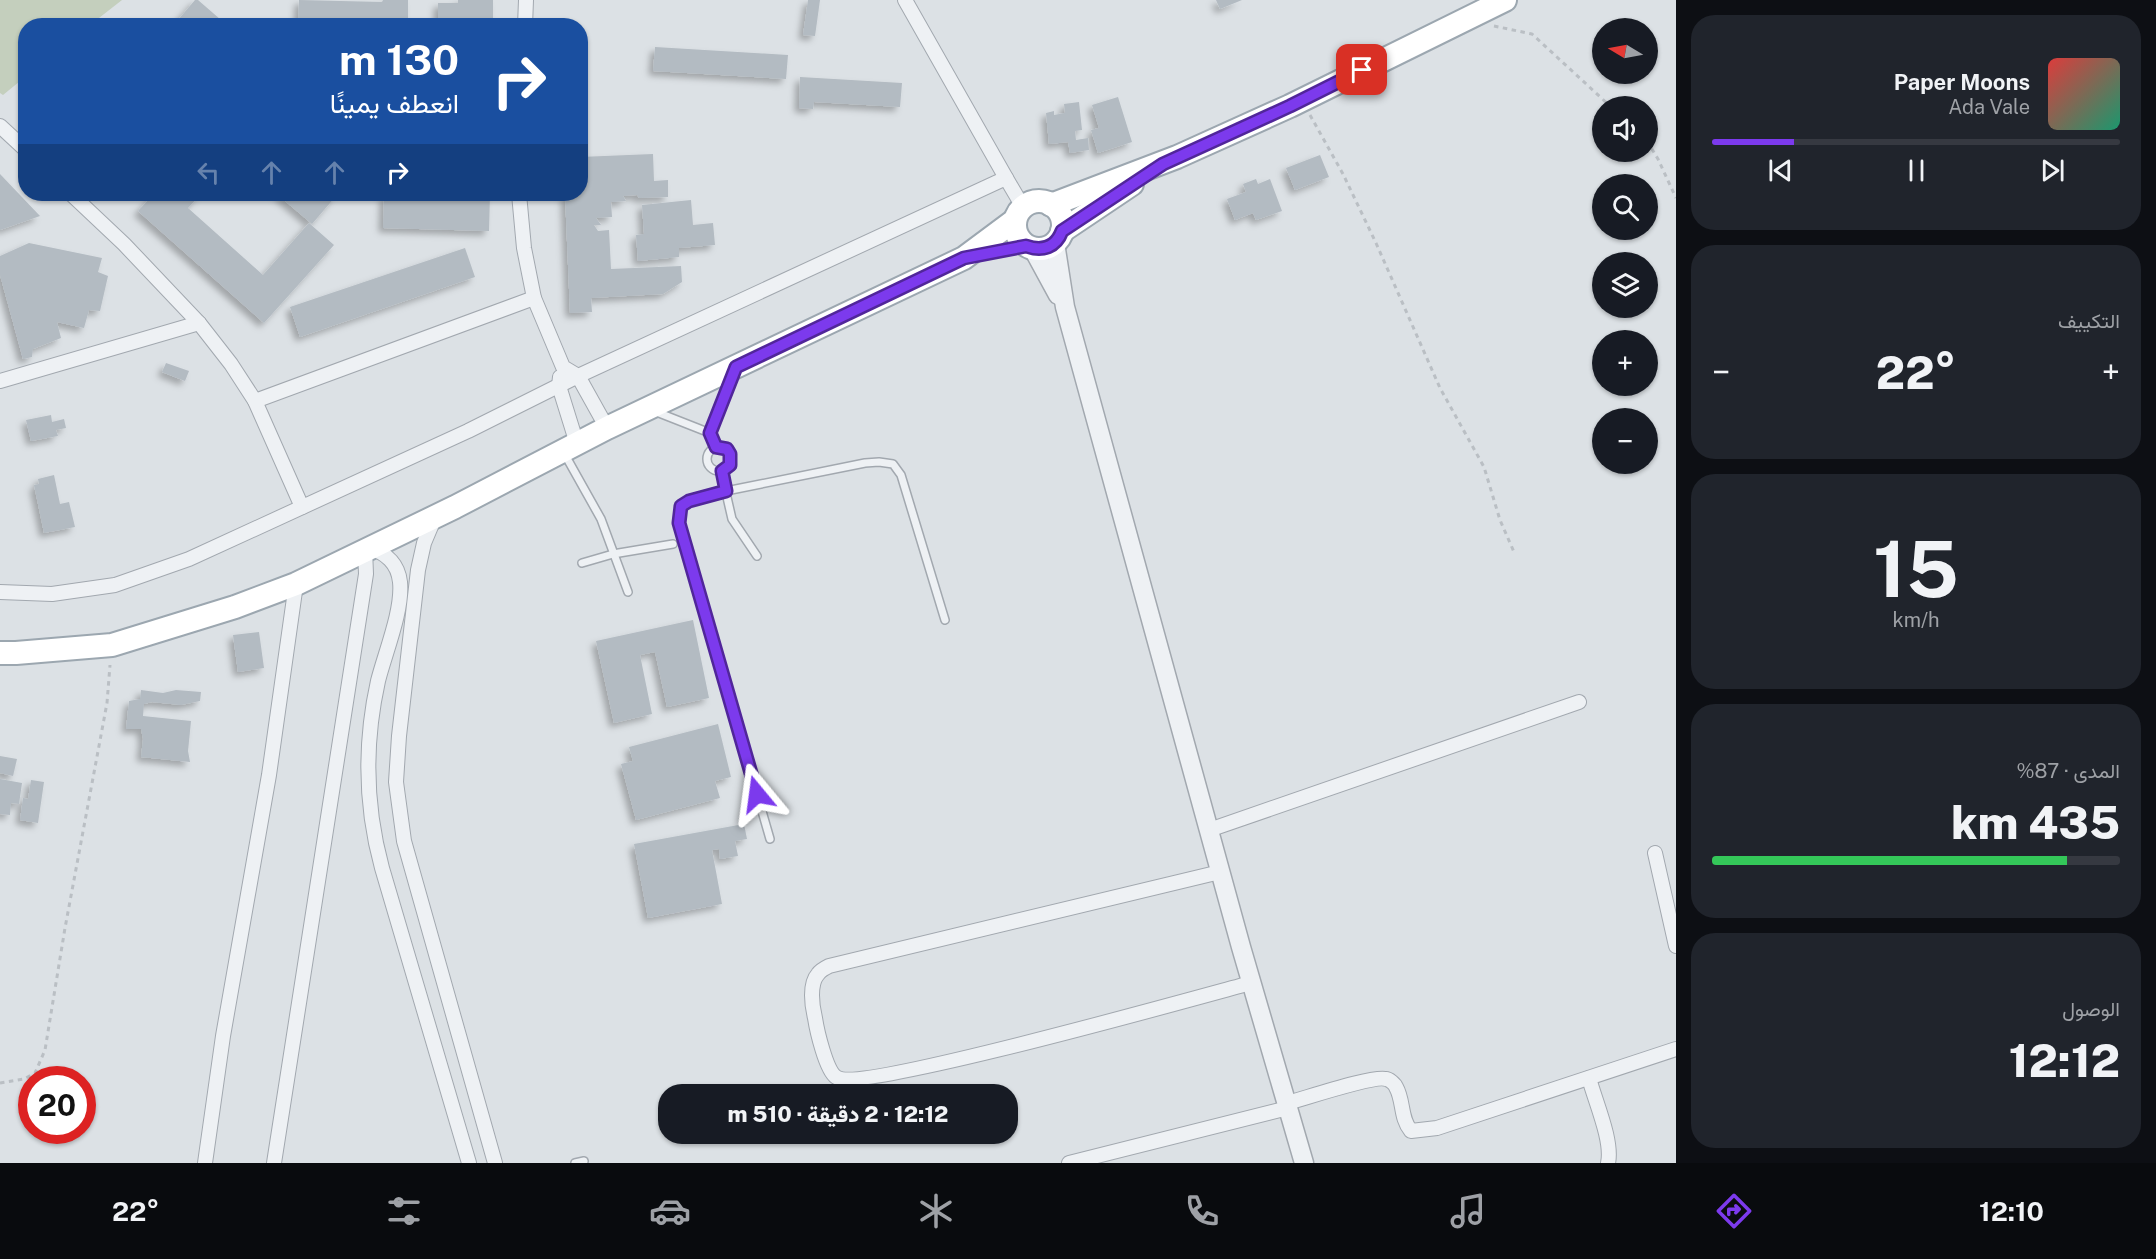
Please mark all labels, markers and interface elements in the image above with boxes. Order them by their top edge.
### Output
north arrow [1592,18,1658,84]
map controls [1592,18,1658,474]
text: 130 m [339,35,459,84]
icon: right [480,42,558,120]
pin [1336,44,1387,95]
icon: arrive [1345,53,1378,86]
text: Paper Moons [1894,69,2030,95]
text: انعطف يمينًا [330,87,459,119]
text: Ada Vale [1948,95,2030,119]
button: sound [1592,96,1658,162]
icon: previous [1764,154,1797,187]
icon: pause [1900,154,1933,187]
icon: next [2036,154,2069,187]
icon: left [192,156,225,189]
icon: ahead [255,156,288,189]
icon: ahead [318,156,351,189]
icon: right [381,156,414,189]
button: search [1592,174,1658,240]
button: layers [1592,252,1658,318]
text: التكييف [2058,309,2120,333]
button: + [1592,330,1658,396]
text: 22° [1876,346,1956,399]
text: − [1712,353,1730,391]
text: + [2102,353,2120,391]
button: − [1592,408,1658,474]
text: 15 [1873,523,1959,615]
text: km/h [1892,608,1940,632]
text: المدى · 87% [2017,759,2120,783]
position arrow [725,762,789,826]
text: 435 km [1951,796,2120,849]
text: الوصول [2062,997,2120,1021]
text: 12:12 [2009,1034,2120,1087]
speed limit sign: 20 [18,1066,96,1144]
text: 12:12 · 2 دقيقة · 510 m [728,1101,948,1127]
icon: filters [383,1190,425,1232]
icon: car [649,1190,691,1232]
icon: climate [915,1190,957,1232]
icon: phone [1181,1190,1223,1232]
icon: music [1447,1190,1489,1232]
icon: directions [1713,1190,1755,1232]
text: 22° [112,1195,159,1227]
text: 12:10 [1979,1195,2044,1227]

